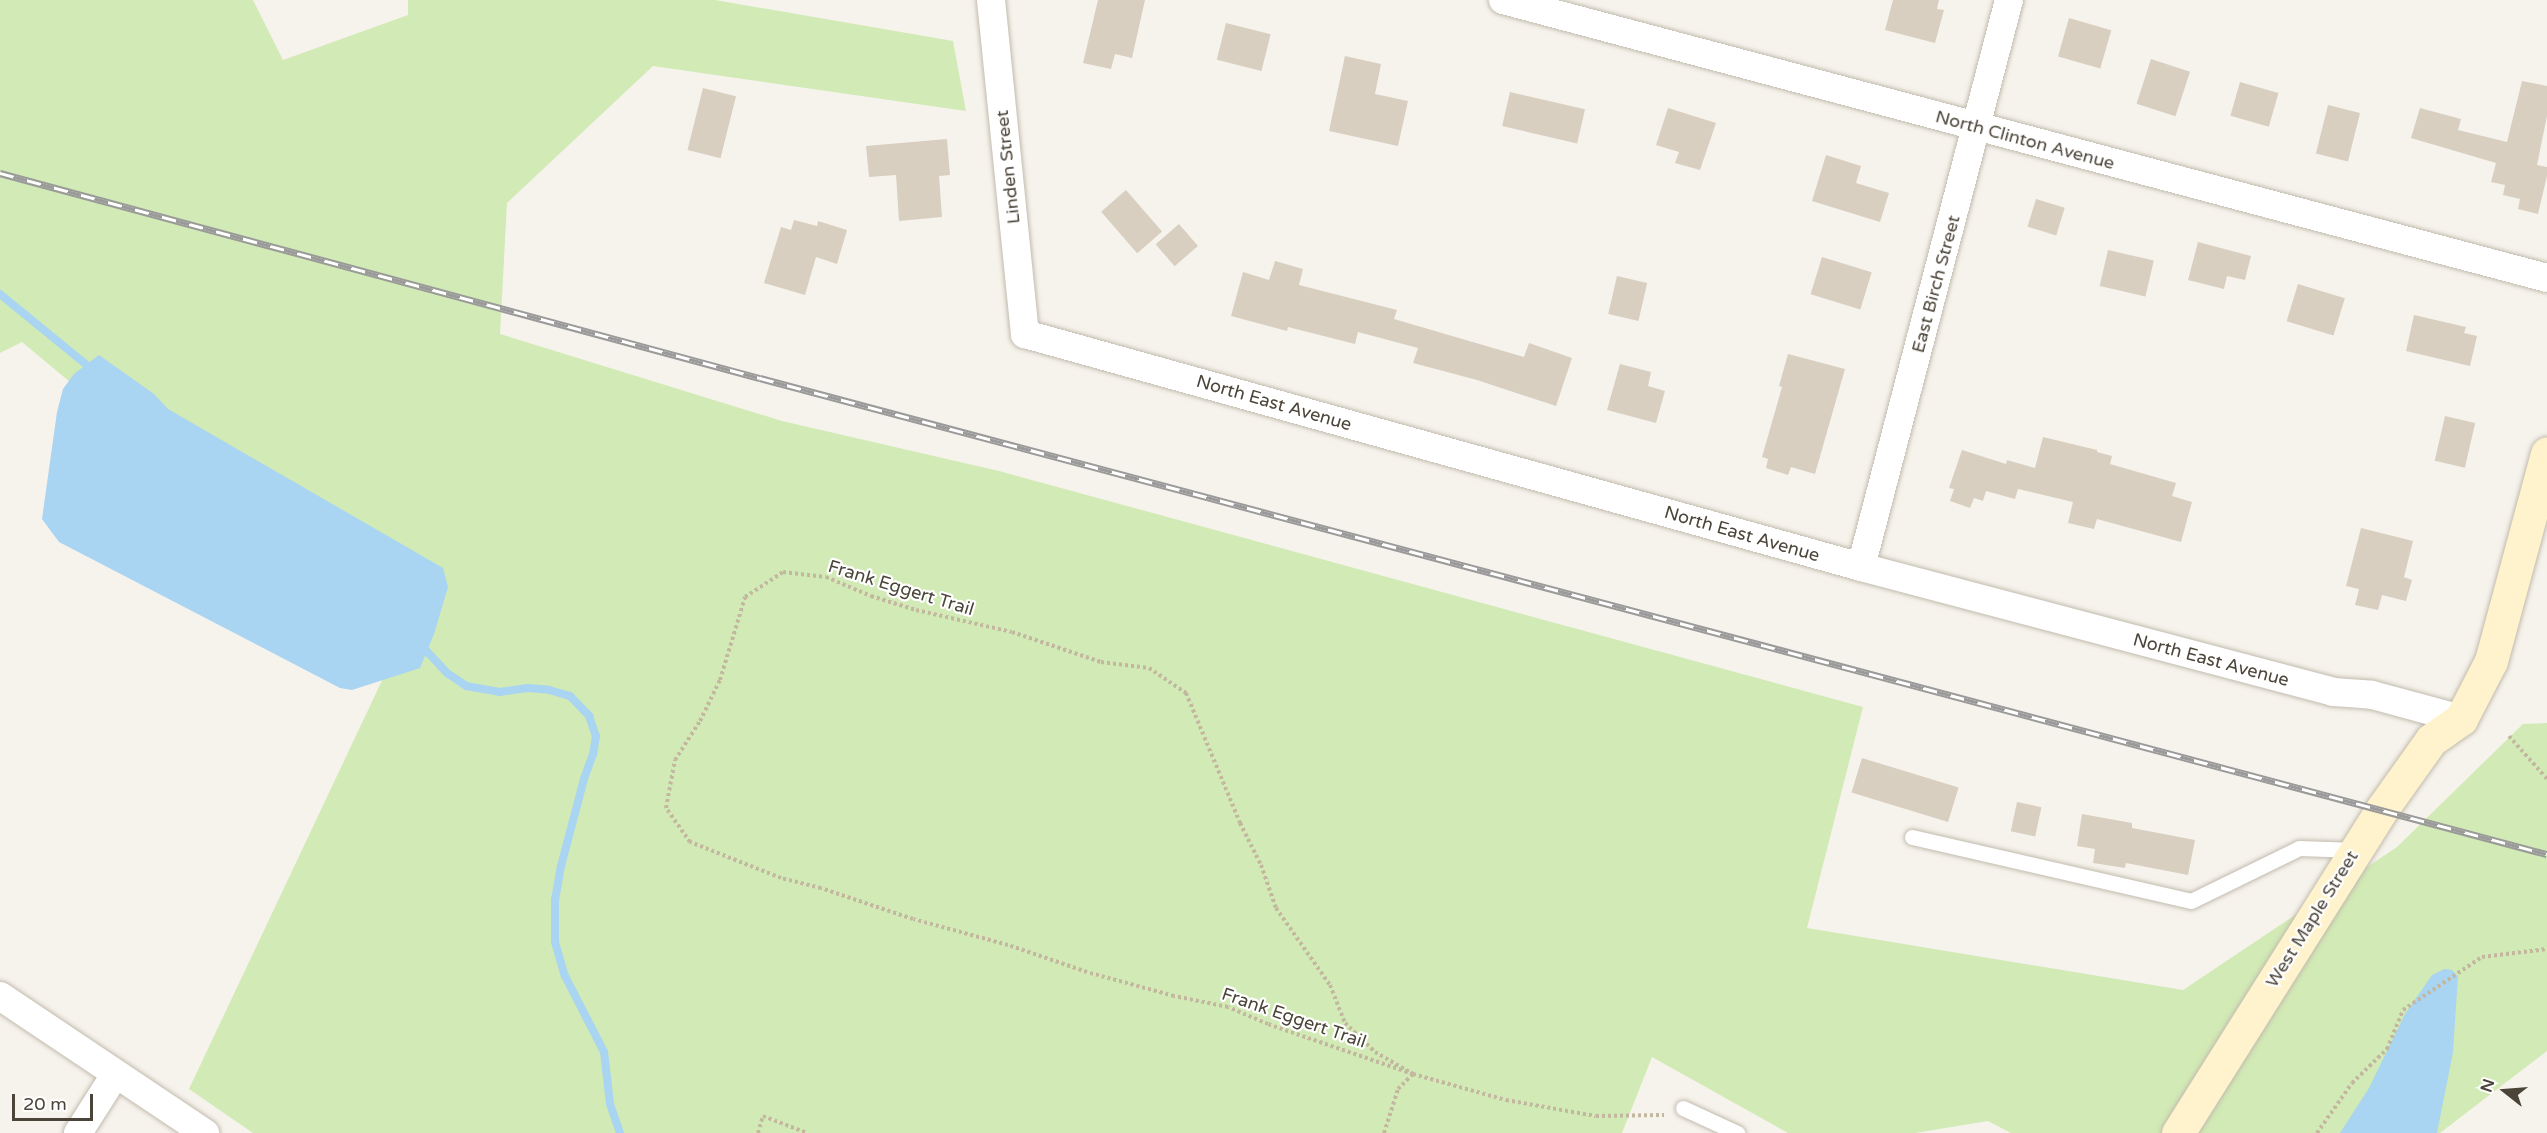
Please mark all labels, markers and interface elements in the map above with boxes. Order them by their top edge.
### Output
street label: North Clinton Avenue [1933,106,2117,174]
street label: Linden Street [991,109,1025,225]
street label: East Birch Street [1907,213,1965,355]
street label: North East Avenue [1194,370,1354,436]
street label: North East Avenue [1662,501,1822,567]
street label: Frank Eggert Trail [825,556,977,620]
street label: North East Avenue [2131,629,2291,691]
street label: West Maple Street [2261,847,2363,991]
street label: Frank Eggert Trail [1219,983,1369,1053]
north arrow [2475,1061,2535,1121]
text: N [2476,1077,2499,1095]
scale bar [15,1082,96,1120]
text: 20 m [23,1093,67,1115]

